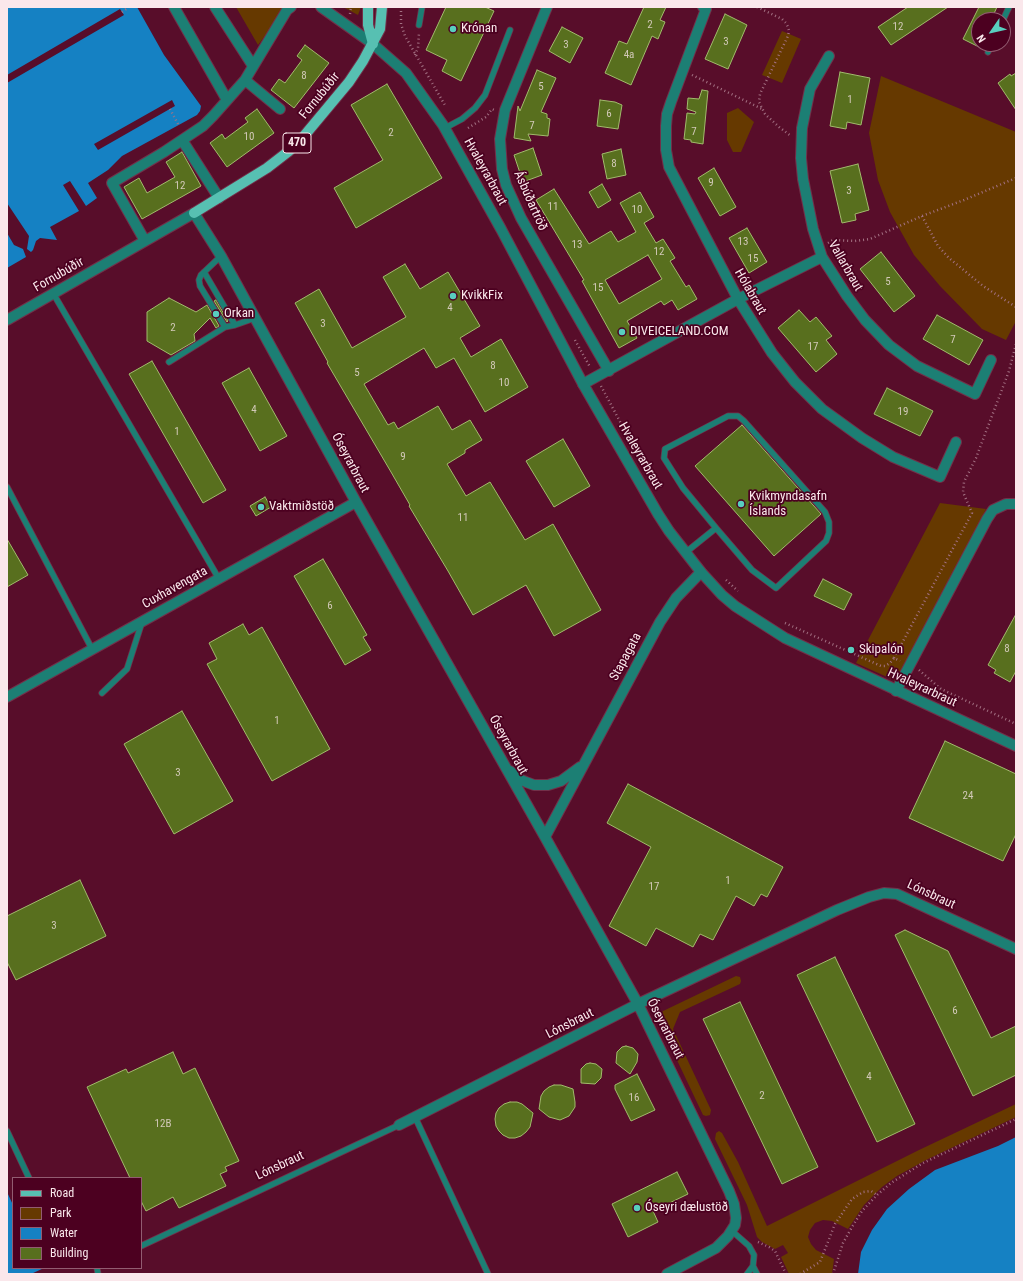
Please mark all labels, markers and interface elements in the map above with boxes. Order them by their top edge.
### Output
north arrow [971,12,1011,52]
house number: 2 [647,18,653,32]
house number: 12 [893,20,903,34]
place label: Krónan [461,21,497,37]
marker: Krónan [448,24,458,34]
text: N [974,32,989,45]
house number: 3 [723,35,729,49]
house number: 3 [563,38,569,52]
house number: 4a [624,48,634,62]
house number: 8 [301,69,307,83]
street label: Fornubúðir [296,70,344,122]
house number: 5 [538,80,544,94]
house number: 1 [847,93,853,107]
house number: 6 [606,107,612,121]
house number: 7 [529,119,535,133]
house number: 7 [691,125,697,139]
house number: 2 [388,126,394,140]
house number: 10 [244,130,254,144]
road number: 470 [283,133,311,153]
street label: Hvaleyrarbraut [460,136,510,208]
house number: 8 [611,157,617,171]
street label: Ásbúðartröð [510,169,550,233]
house number: 9 [708,176,714,190]
house number: 12 [175,179,185,193]
house number: 3 [846,184,852,198]
house number: 11 [548,200,558,214]
house number: 10 [632,203,642,217]
house number: 13 [738,235,748,249]
house number: 13 [572,238,582,252]
street label: Vallarbraut [824,238,866,294]
house number: 12 [654,245,664,259]
house number: 15 [748,252,758,266]
street label: Fornubúðir [31,254,87,296]
street label: Hólabraut [731,266,769,318]
house number: 5 [885,275,891,289]
house number: 15 [593,281,603,295]
place label: KvikkFix [461,288,503,304]
marker: KvikkFix [448,291,458,301]
house number: 4 [447,301,453,315]
place label: Orkan [224,306,254,322]
marker: Orkan [211,309,221,319]
house number: 3 [320,317,326,331]
house number: 2 [170,321,176,335]
place label: DIVEICELAND.COM [630,324,729,340]
marker: DIVEICELAND.COM [617,327,627,337]
house number: 7 [950,333,956,347]
house number: 17 [808,340,818,354]
house number: 8 [490,359,496,373]
house number: 5 [354,366,360,380]
house number: 10 [499,376,509,390]
house number: 4 [251,403,257,417]
house number: 19 [898,405,908,419]
street label: Hvaleyrarbraut [615,420,665,492]
house number: 1 [174,425,180,439]
street label: Óseyrarbraut [328,430,372,496]
house number: 9 [400,450,406,464]
place label: Kvikmyndasafn Íslands [749,489,827,520]
place label: Vaktmiðstöð [269,499,334,515]
marker: Kvikmyndasafn Íslands [736,499,746,509]
marker: Vaktmiðstöð [256,502,266,512]
house number: 11 [458,511,468,525]
street label: Cuxhavengata [140,564,210,612]
house number: 6 [327,599,333,613]
street label: Stapagata [607,630,645,684]
place label: Skipalón [859,642,903,658]
house number: 8 [1004,642,1010,656]
marker: Skipalón [846,645,856,655]
street label: Hvaleyrarbraut [885,665,959,711]
street label: Óseyrarbraut [485,713,531,777]
house number: 1 [274,714,280,728]
house number: 3 [175,766,181,780]
house number: 24 [963,789,973,803]
house number: 1 [725,874,731,888]
street label: Lónsbraut [904,877,958,913]
house number: 17 [649,880,659,894]
house number: 3 [51,919,57,933]
street label: Óseyrarbraut [643,996,687,1062]
house number: 6 [952,1004,958,1018]
street label: Lónsbraut [544,1005,596,1043]
house number: 4 [866,1070,872,1084]
house number: 2 [759,1089,765,1103]
house number: 16 [629,1091,639,1105]
house number: 12B [155,1117,171,1131]
street label: Lónsbraut [253,1148,307,1184]
legend [12,1177,142,1269]
text: Road [50,1186,74,1200]
place label: Óseyri dælustöð [645,1200,728,1216]
marker: Óseyri dælustöð [632,1203,642,1213]
text: Park [50,1206,71,1220]
text: Water [50,1226,78,1240]
text: Building [50,1246,88,1260]

